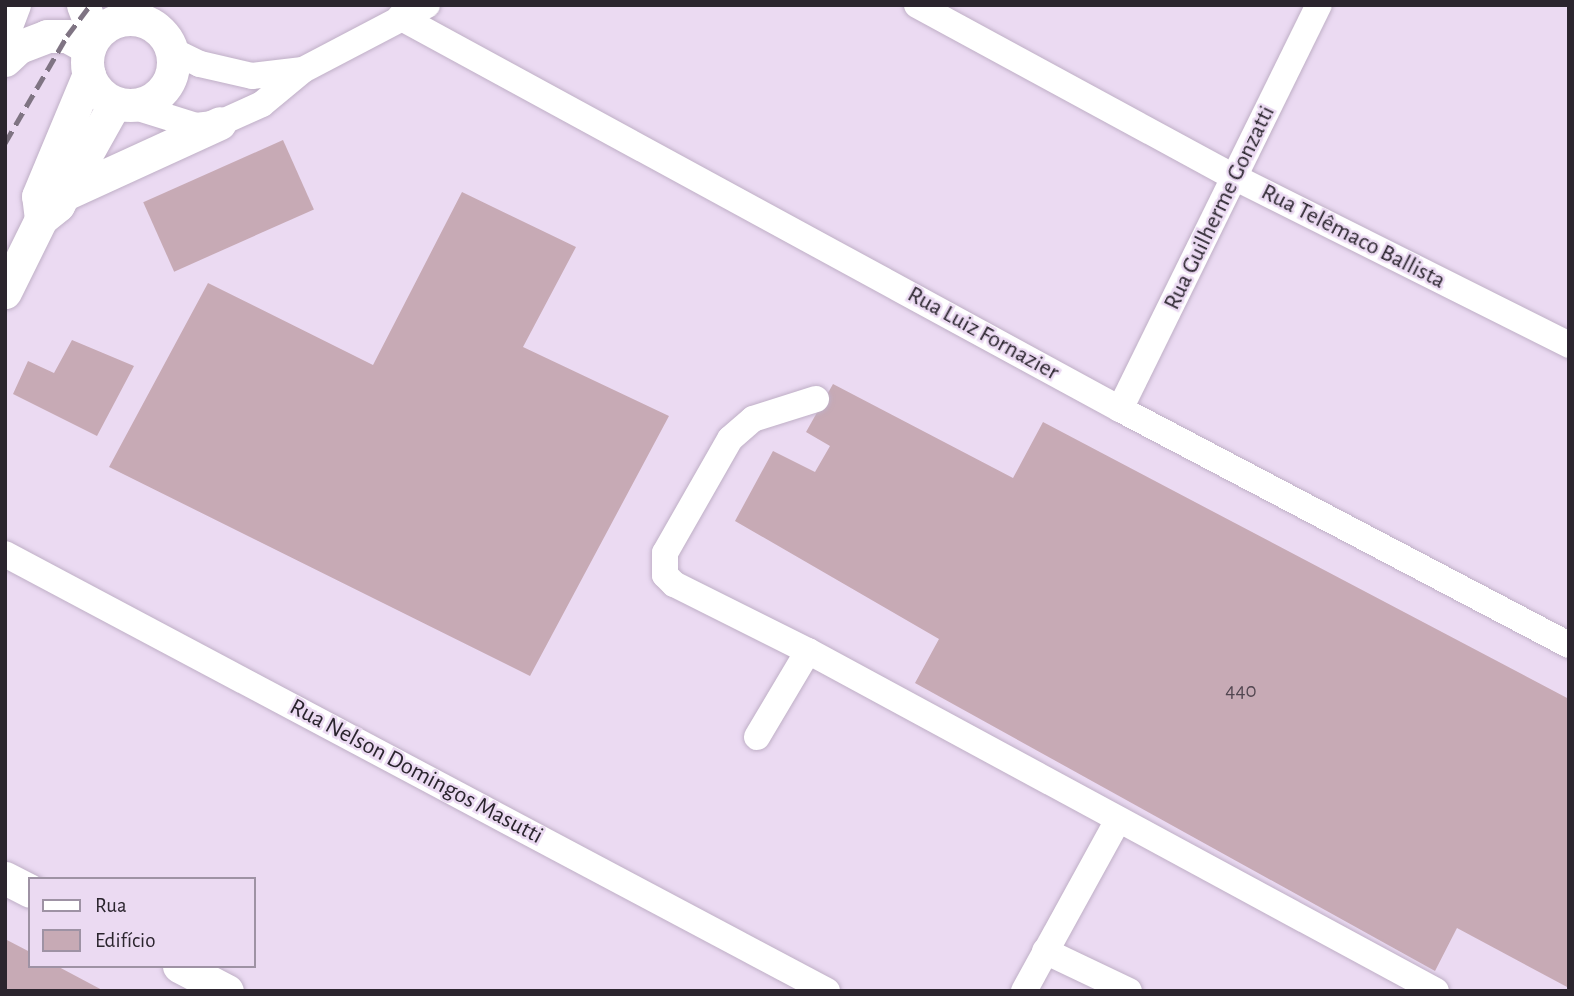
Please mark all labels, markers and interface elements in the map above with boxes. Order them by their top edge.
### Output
street label: Rua Guilherme Gonzatti [1158,101,1282,315]
street label: Rua Telêmaco Ballista [1256,178,1450,296]
street label: Rua Luiz Fornazier [902,280,1064,388]
house number: 440 [1225,678,1257,704]
street label: Rua Nelson Domingos Masutti [284,693,548,851]
legend [28,877,256,968]
text: Rua [95,895,127,916]
text: Edifício [95,930,155,951]

